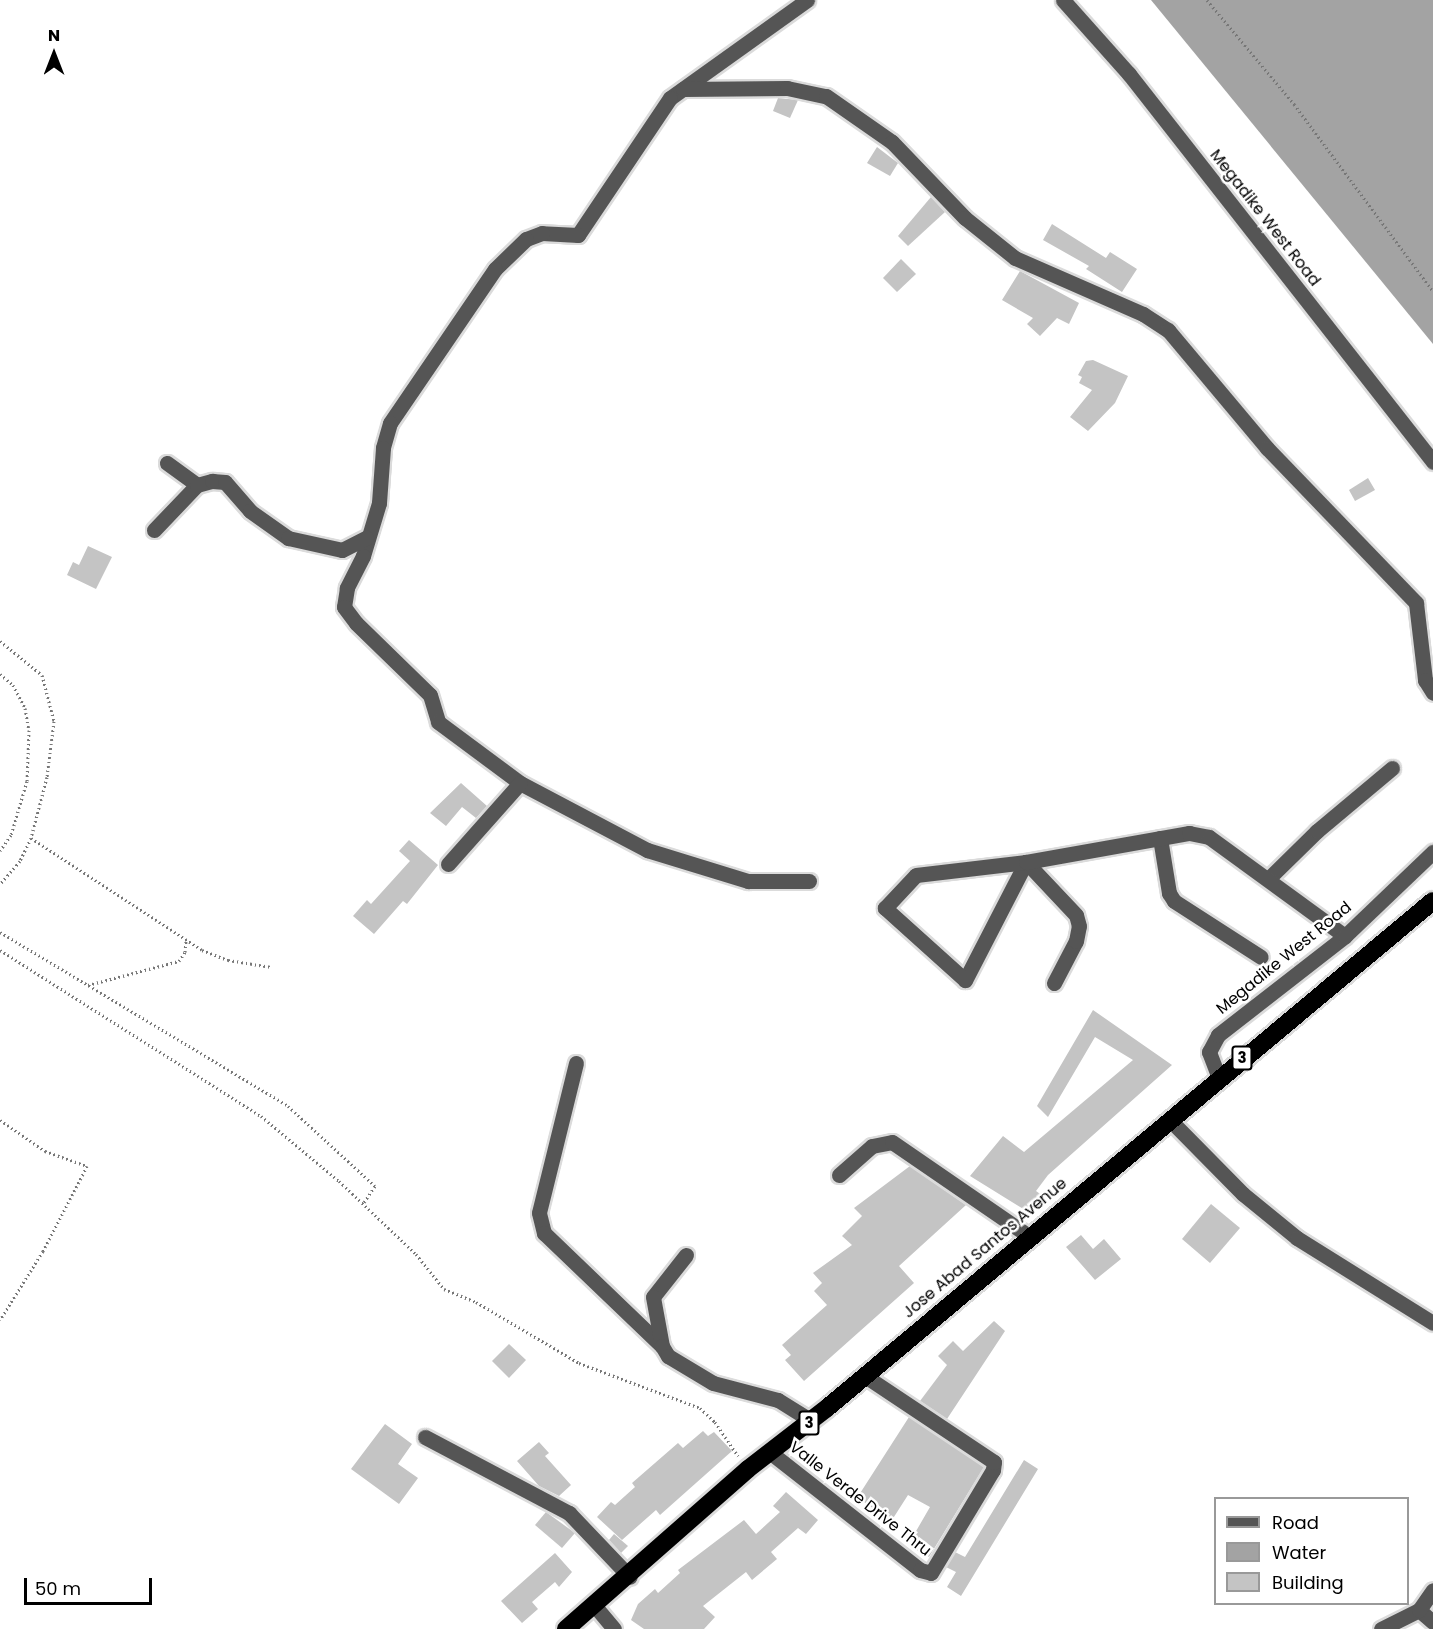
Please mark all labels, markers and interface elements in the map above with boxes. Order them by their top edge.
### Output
north arrow [24,24,84,84]
text: N [48,24,60,47]
street label: Megadike West Road [1206,146,1324,290]
street label: Megadike West Road [1213,898,1355,1018]
road number: 3 [1230,1046,1254,1070]
street label: Jose Abad Santos Avenue [899,1174,1071,1322]
road number: 3 [797,1411,821,1435]
street label: Valle Verde Drive Thru [785,1438,935,1560]
legend [1214,1497,1409,1605]
text: Road [1272,1510,1319,1535]
text: Water [1272,1540,1326,1565]
scale bar [27,1566,154,1604]
text: Building [1272,1570,1344,1595]
text: 50 m [35,1576,81,1601]

